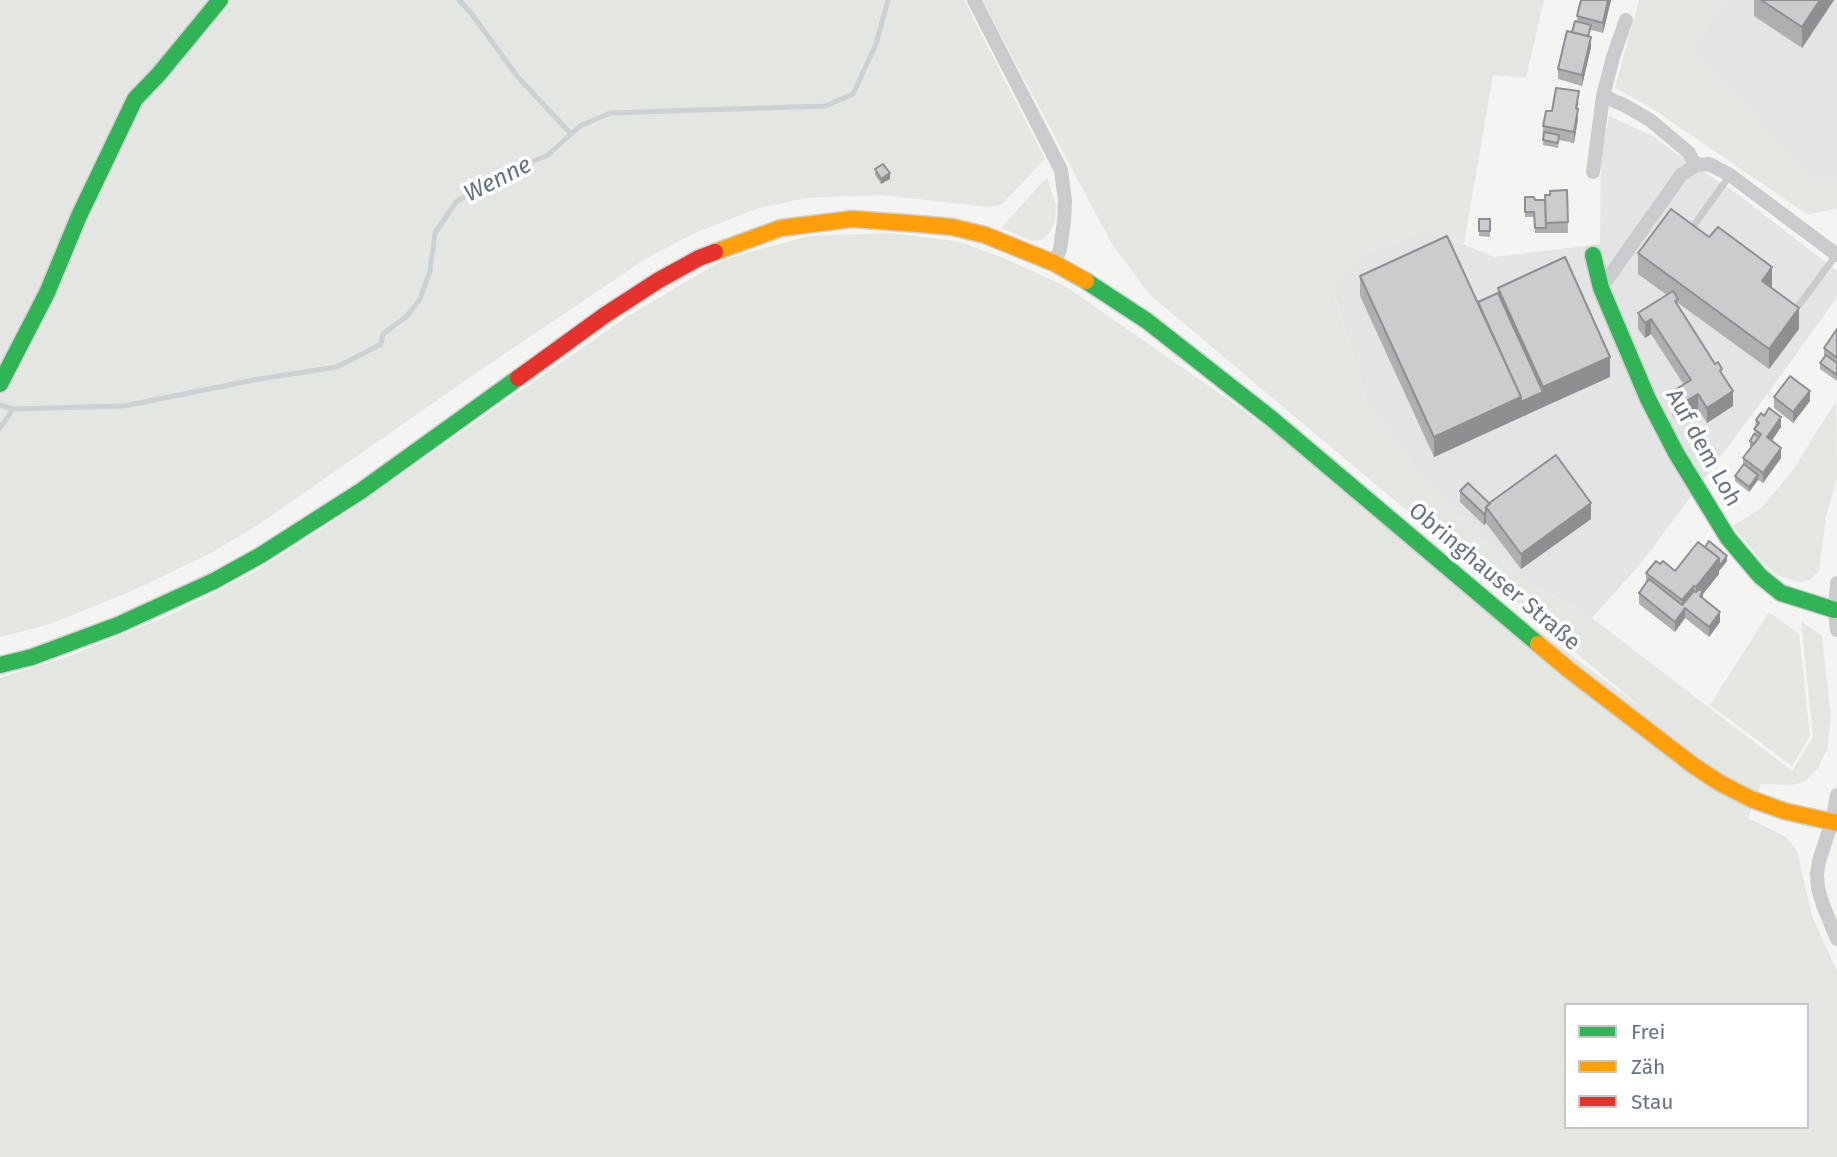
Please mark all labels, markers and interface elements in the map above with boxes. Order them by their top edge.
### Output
water label: Wenne [459,151,537,209]
street label: Auf dem Loh [1659,384,1747,512]
street label: Obringhauser Straße [1403,497,1585,657]
legend [1564,1003,1809,1129]
text: Frei [1631,1019,1665,1045]
text: Zäh [1631,1054,1665,1080]
text: Stau [1631,1089,1674,1115]

